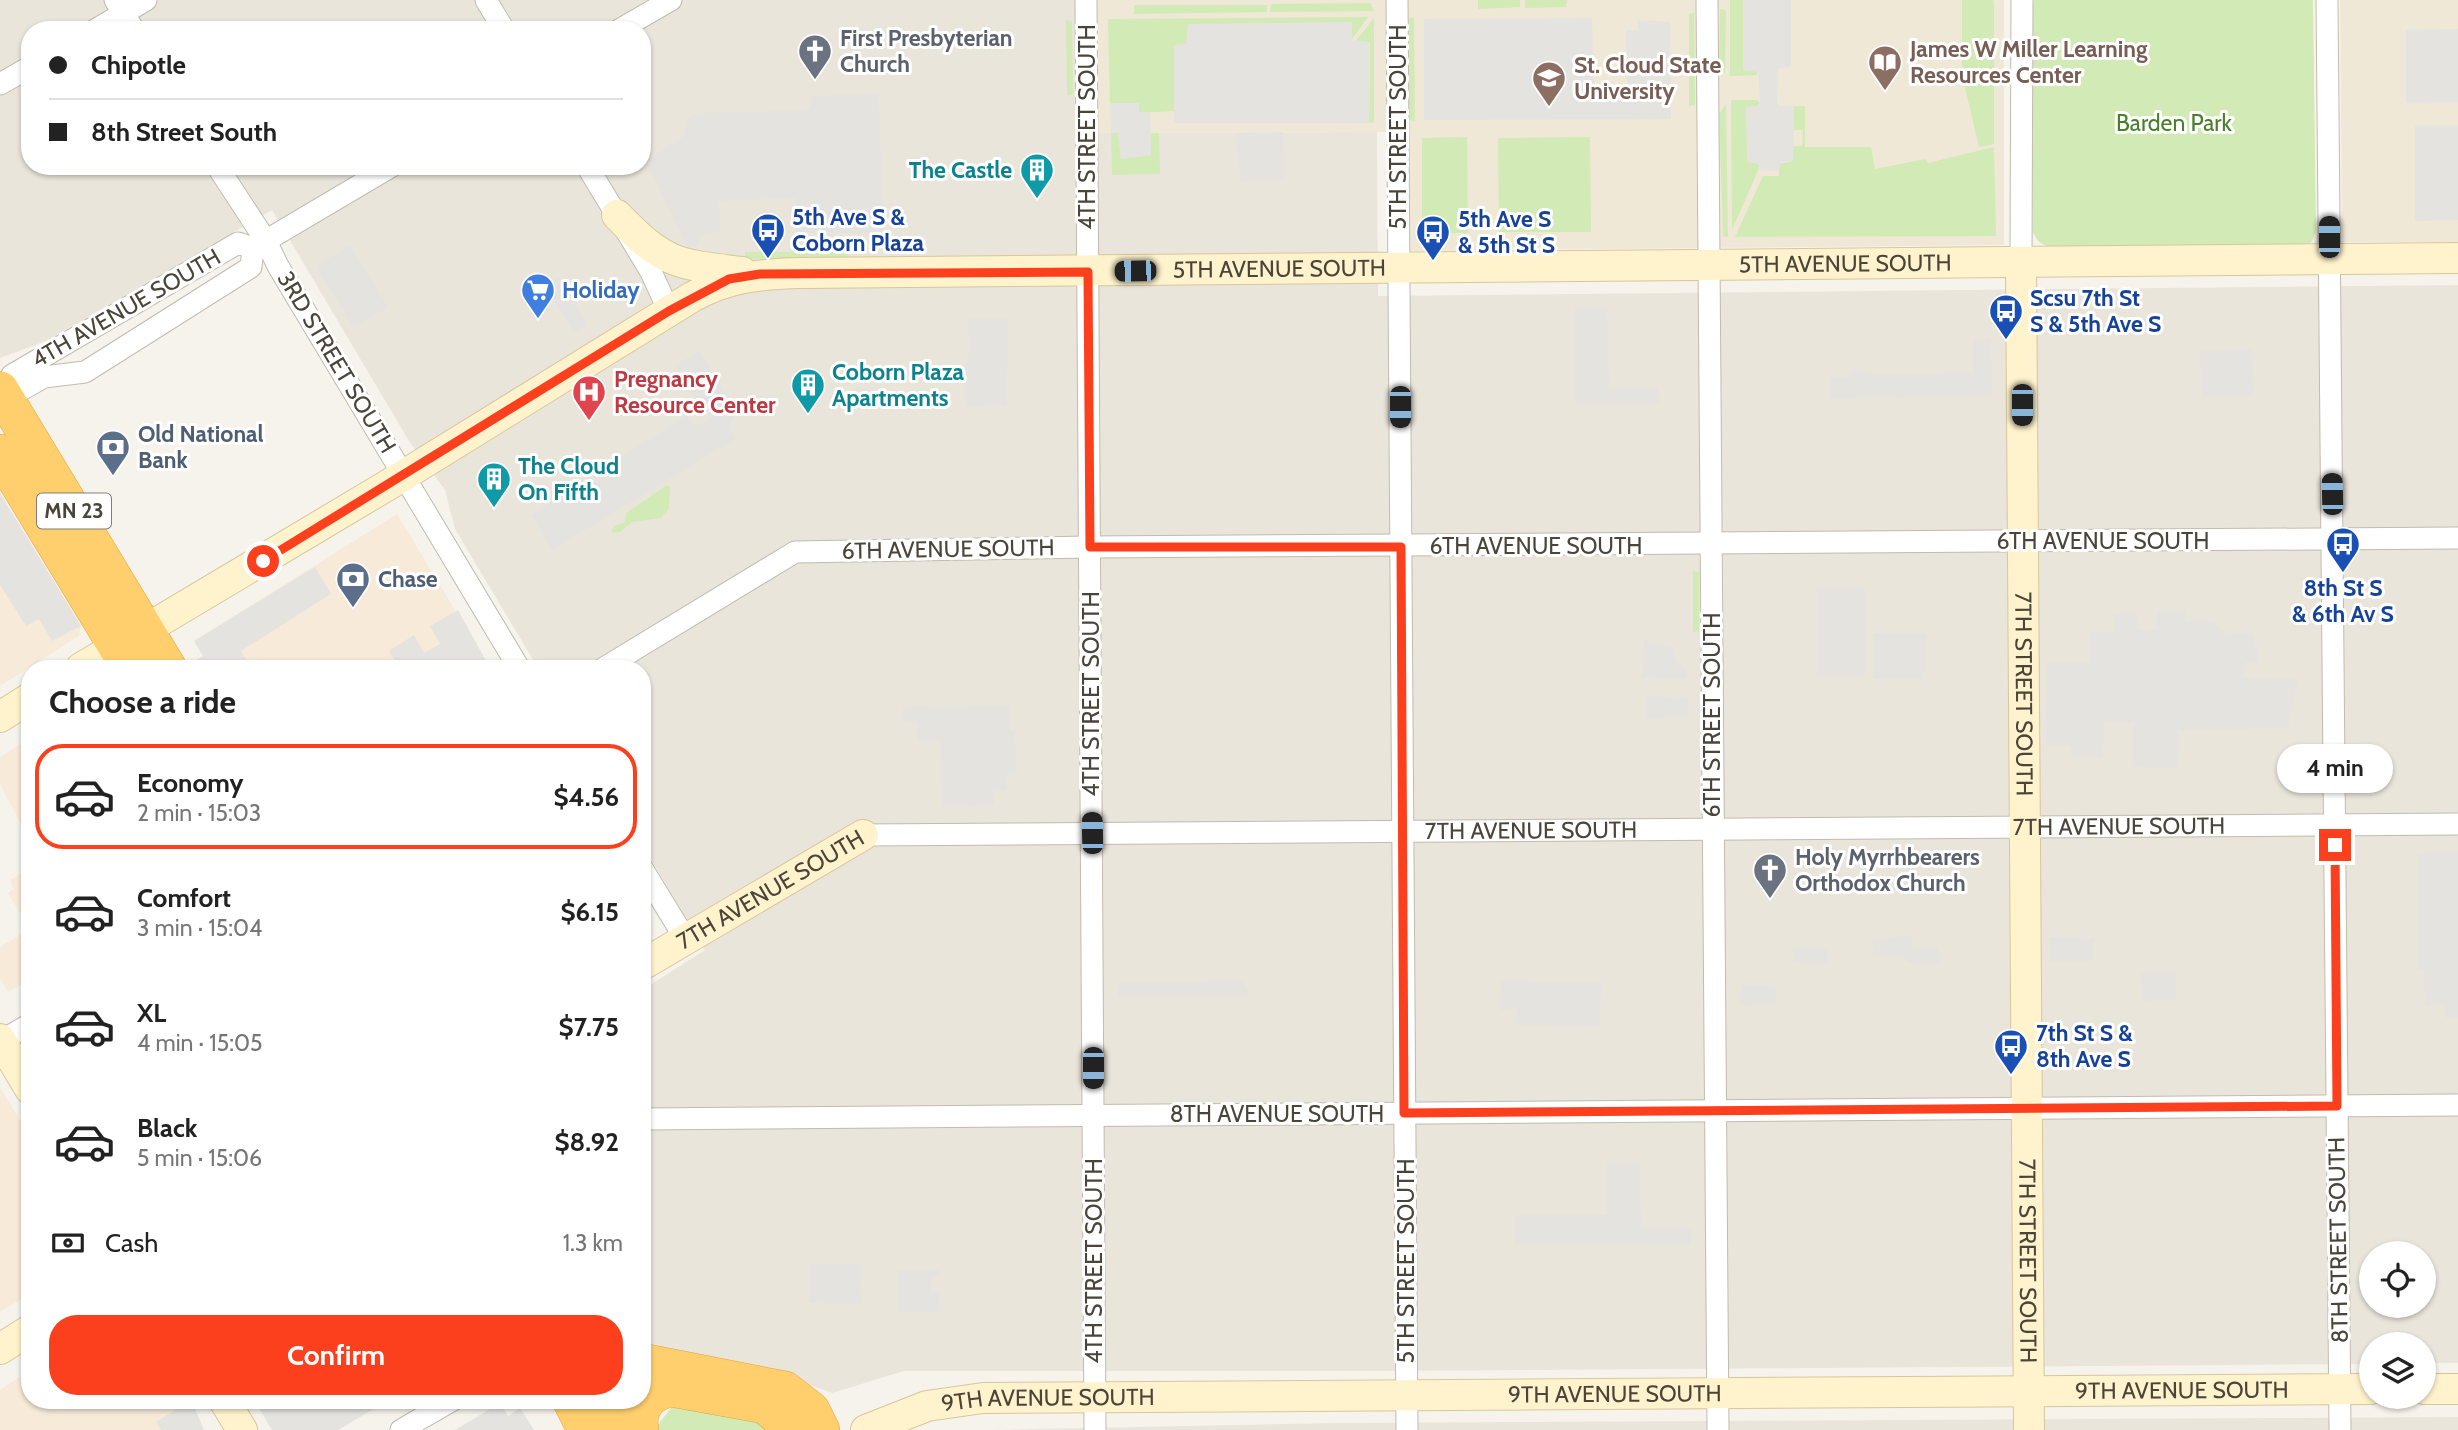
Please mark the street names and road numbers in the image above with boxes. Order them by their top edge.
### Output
street label: 4TH STREET SOUTH [1073,24,1101,230]
street label: 5TH STREET SOUTH [1384,25,1412,229]
street label: 4TH AVENUE SOUTH [27,243,225,373]
street label: 5TH AVENUE SOUTH [1739,249,1952,279]
street label: 5TH AVENUE SOUTH [1173,254,1386,284]
street label: 3RD STREET SOUTH [272,266,402,458]
road number: MN 23 [37,494,111,528]
street label: 6TH AVENUE SOUTH [1996,527,2210,555]
street label: 6TH AVENUE SOUTH [1429,532,1643,560]
street label: 6TH AVENUE SOUTH [841,533,1055,565]
street label: 4TH STREET SOUTH [1077,591,1105,797]
street label: 7TH STREET SOUTH [2009,592,2039,796]
street label: 6TH STREET SOUTH [1698,613,1726,817]
street label: 7TH AVENUE SOUTH [2013,812,2225,841]
street label: 7TH AVENUE SOUTH [1425,816,1637,845]
street label: 7TH AVENUE SOUTH [672,823,869,955]
street label: 8TH AVENUE SOUTH [1170,1100,1384,1128]
street label: 8TH STREET SOUTH [2322,1137,2354,1343]
street label: 4TH STREET SOUTH [1080,1158,1108,1364]
street label: 5TH STREET SOUTH [1392,1159,1420,1363]
street label: 7TH STREET SOUTH [2013,1159,2043,1363]
street label: 9TH AVENUE SOUTH [2075,1376,2289,1405]
street label: 9TH AVENUE SOUTH [1508,1379,1722,1409]
street label: 9TH AVENUE SOUTH [939,1383,1155,1418]

